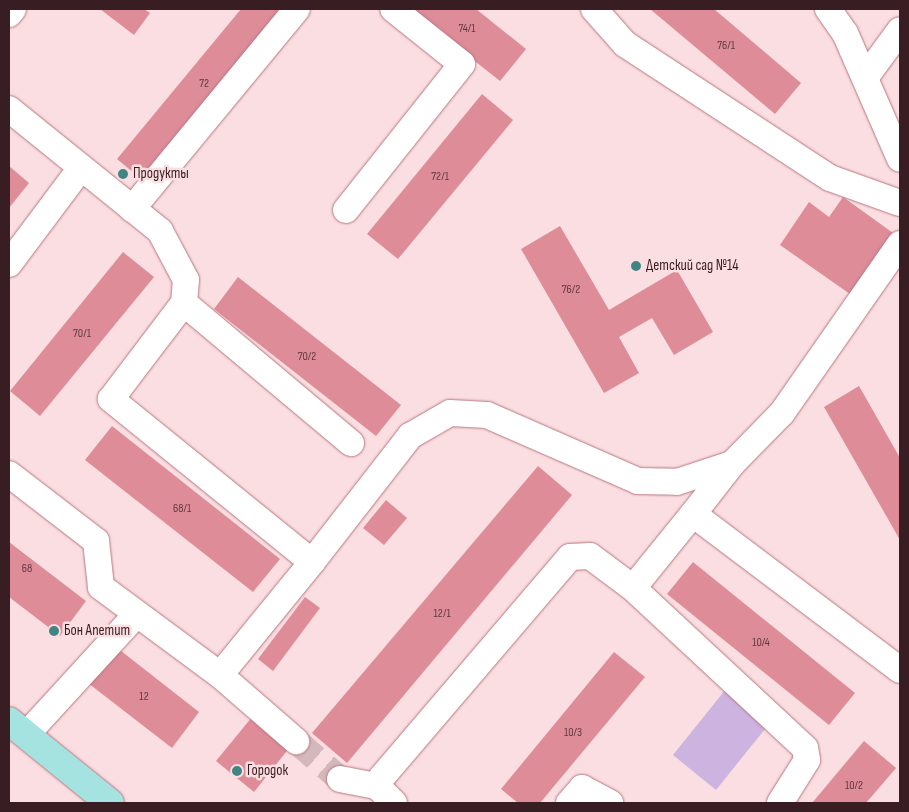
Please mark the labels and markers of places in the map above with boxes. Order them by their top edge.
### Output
place label: Продукты [133,165,189,183]
marker: Продукты [117,168,129,180]
place label: Детский сад №14 [646,257,738,275]
marker: Детский сад №14 [630,260,642,272]
place label: Бон Апетит [64,622,130,640]
marker: Бон Апетит [48,625,60,637]
place label: Городок [247,762,288,780]
marker: Городок [231,765,243,777]

